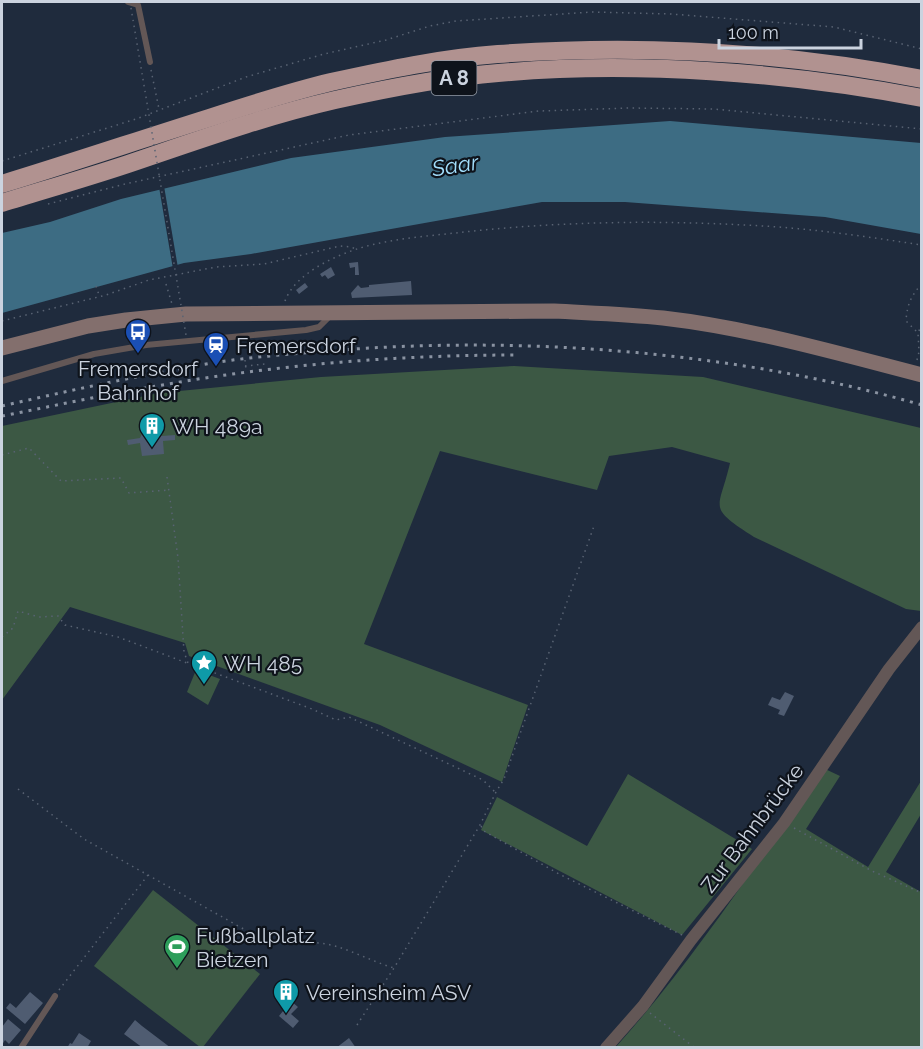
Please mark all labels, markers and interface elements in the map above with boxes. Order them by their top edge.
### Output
scale bar [719,12,862,50]
text: 100 m [728,22,779,43]
road number: A 8 [432,61,476,95]
water label: Saar [429,148,482,182]
bus stop icon: Fremersdorf Bahnhof [123,317,153,355]
station icon: Fremersdorf [201,330,231,368]
place label: Fremersdorf [236,333,357,358]
place label: Fremersdorf Bahnhof [78,356,199,405]
building icon: WH 489a [137,411,167,449]
place label: WH 489a [172,414,263,439]
place icon: WH 485 [189,648,219,686]
place label: WH 485 [224,651,302,676]
street label: Zur Bahnbrücke [695,759,809,897]
place label: Fußballplatz Bietzen [196,923,315,972]
sports icon: Fußballplatz Bietzen [162,932,192,970]
building icon: Vereinsheim ASV [271,977,301,1015]
place label: Vereinsheim ASV [306,980,471,1005]

